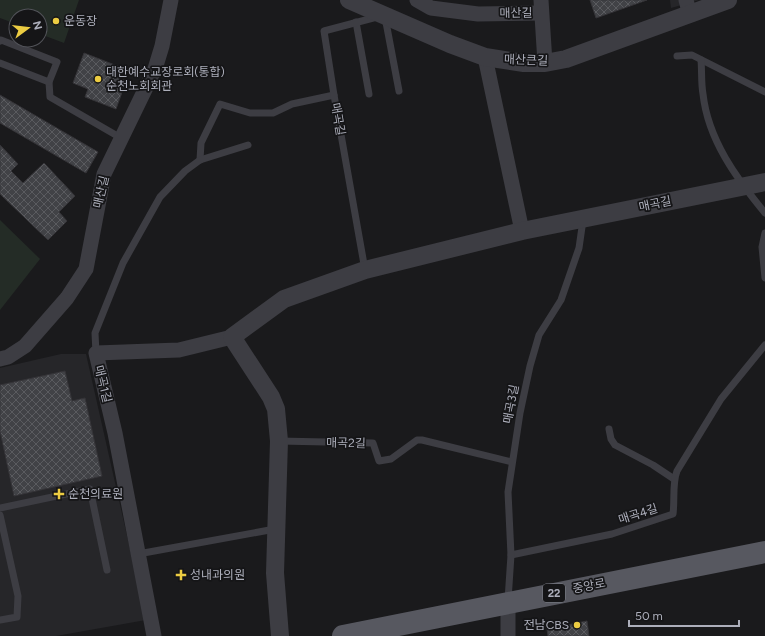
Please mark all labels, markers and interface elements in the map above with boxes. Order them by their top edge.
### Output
street label: 매산길 [499,6,533,20]
north arrow [8,8,48,48]
place label: 운동장 [64,14,97,28]
marker: 운동장 [51,16,61,26]
text: N [30,20,45,31]
street label: 매산큰길 [504,52,548,68]
place label: 대한예수교장로회(통합) 순천노회회관 [106,65,225,93]
marker: 대한예수교장로회(통합) 순천노회회관 [93,74,103,84]
street label: 매곡길 [328,101,348,137]
street label: 매산길 [90,174,112,210]
street label: 매곡길 [637,194,673,214]
street label: 매곡1길 [92,364,114,404]
street label: 매곡3길 [500,383,522,425]
street label: 매곡2길 [326,436,366,450]
place label: 순천의료원 [68,487,123,501]
marker: 순천의료원 [53,488,65,500]
street label: 매곡4길 [617,501,659,527]
place label: 성내과의원 [190,568,245,582]
marker: 성내과의원 [175,569,187,581]
street label: 중앙로 [571,576,607,596]
road number: 22 [543,584,565,602]
scale bar [629,602,739,628]
text: 50 m [635,609,663,623]
place label: 전남CBS [524,618,569,632]
marker: 전남CBS [572,620,582,630]

